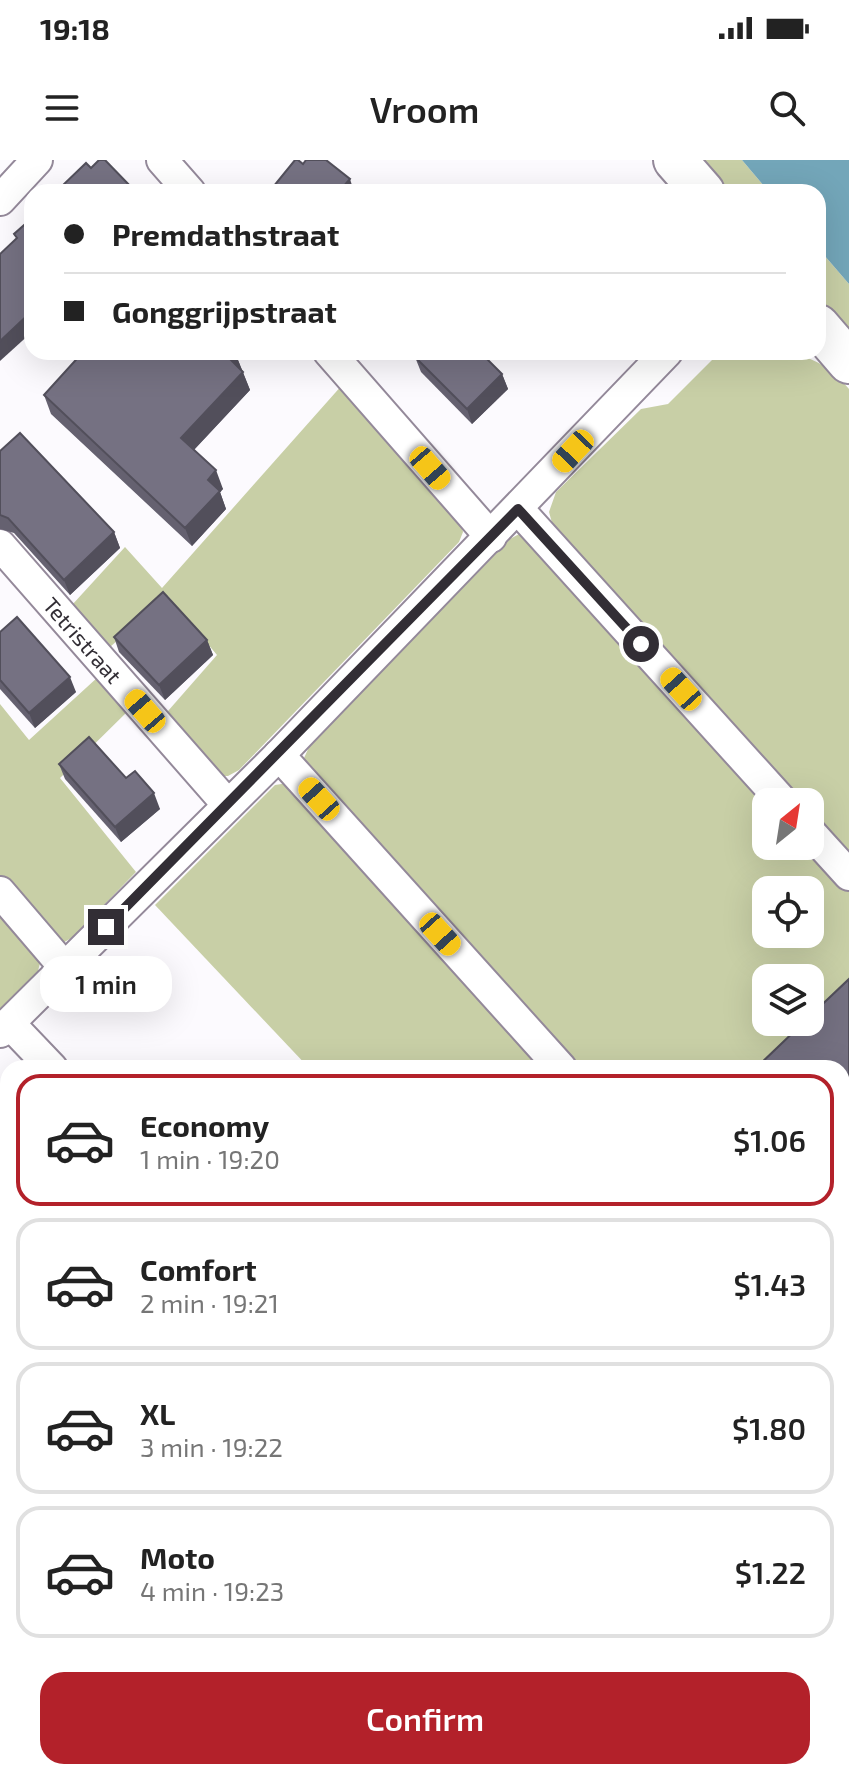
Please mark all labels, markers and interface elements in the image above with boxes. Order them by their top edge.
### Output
text: 19:18 [40,10,110,46]
icon: menu [40,86,84,130]
icon: search [765,86,809,130]
text: Vroom [370,87,479,130]
text: Premdathstraat [112,216,339,252]
text: Gonggrijpstraat [112,293,337,329]
car [548,425,598,477]
car [405,442,455,494]
street label: Tetristraat [38,591,128,688]
route start [623,626,659,662]
car [656,663,706,715]
car [120,685,170,737]
car [294,773,344,825]
north arrow [752,788,824,860]
map controls [752,788,824,1036]
button: locate [752,876,824,948]
car [415,908,465,960]
route end [88,909,124,945]
callout: 1 min [40,955,172,1011]
button: layers [752,964,824,1036]
text: 1 min [75,968,137,999]
icon: car [44,1104,116,1176]
text: Economy [140,1107,269,1143]
text: $1.06 [733,1122,806,1158]
text: 1 min · 19:20 [140,1143,280,1174]
icon: car [44,1248,116,1320]
text: Comfort [140,1251,257,1287]
text: $1.43 [734,1266,806,1302]
text: 2 min · 19:21 [140,1287,279,1318]
icon: car [44,1392,116,1464]
text: XL [140,1395,175,1431]
text: $1.80 [732,1410,806,1446]
text: 3 min · 19:22 [140,1431,283,1462]
icon: car [44,1536,116,1608]
text: Moto [140,1539,215,1575]
text: $1.22 [735,1554,806,1590]
text: 4 min · 19:23 [140,1575,284,1606]
button: Confirm [40,1672,810,1764]

